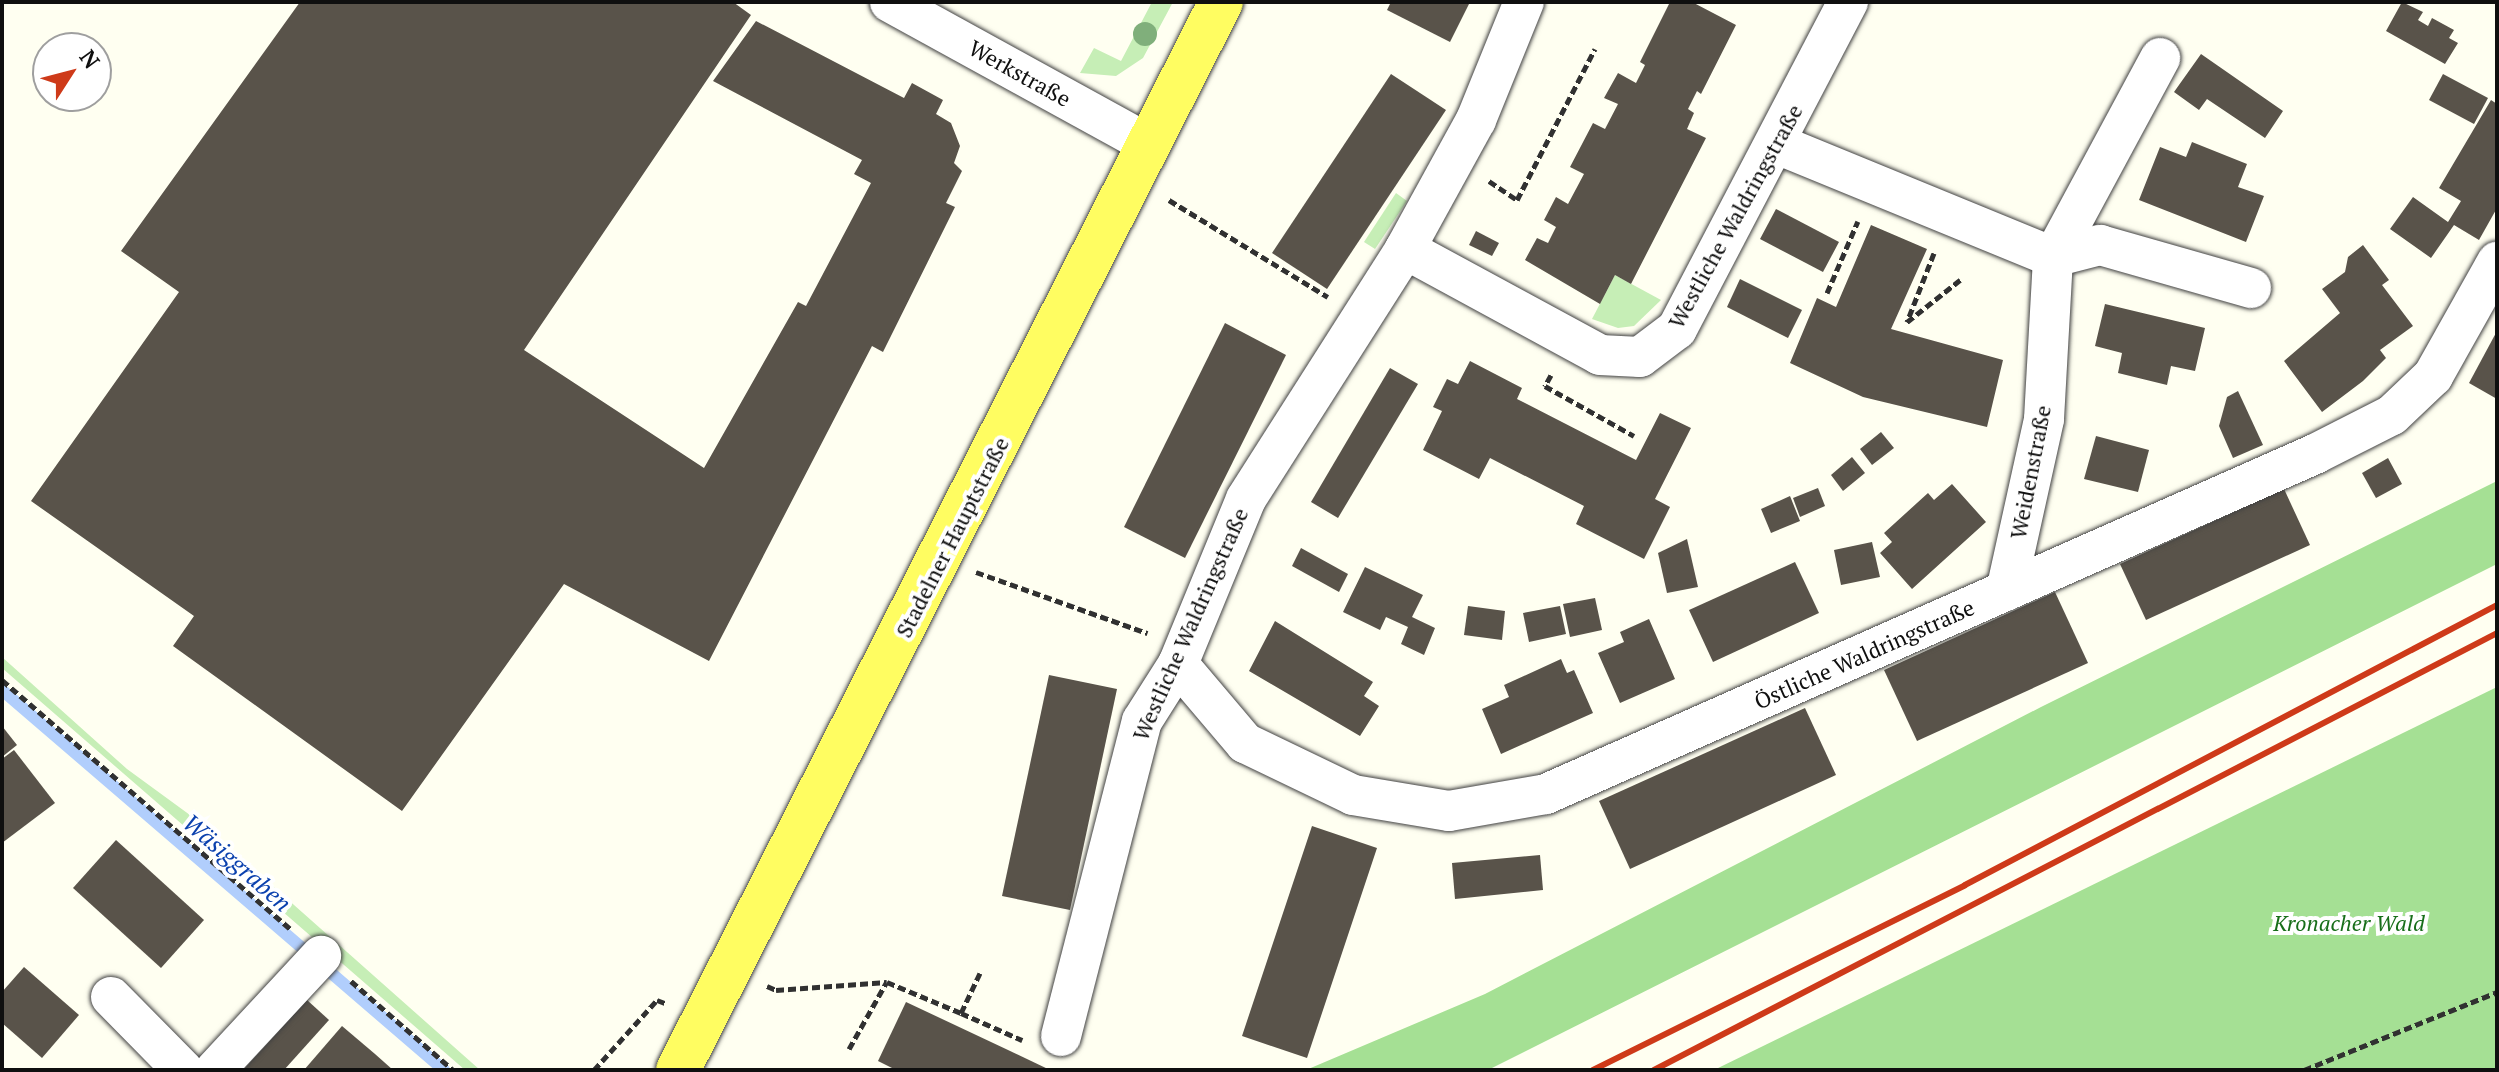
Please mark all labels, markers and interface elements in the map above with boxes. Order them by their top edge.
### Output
north arrow [32,32,112,112]
street label: Werkstraße [964,34,1076,112]
text: N [74,44,107,74]
street label: Westliche Waldringstraße [1662,99,1808,333]
street label: Weidenstraße [2004,403,2056,541]
street label: Stadelner Hauptstraße [890,432,1014,642]
street label: Westliche Waldringstraße [1127,504,1253,744]
street label: Östliche Waldringstraße [1750,594,1978,714]
water label: Wäsiggraben [177,808,297,918]
park label: Kronacher Wald [2273,910,2425,936]

